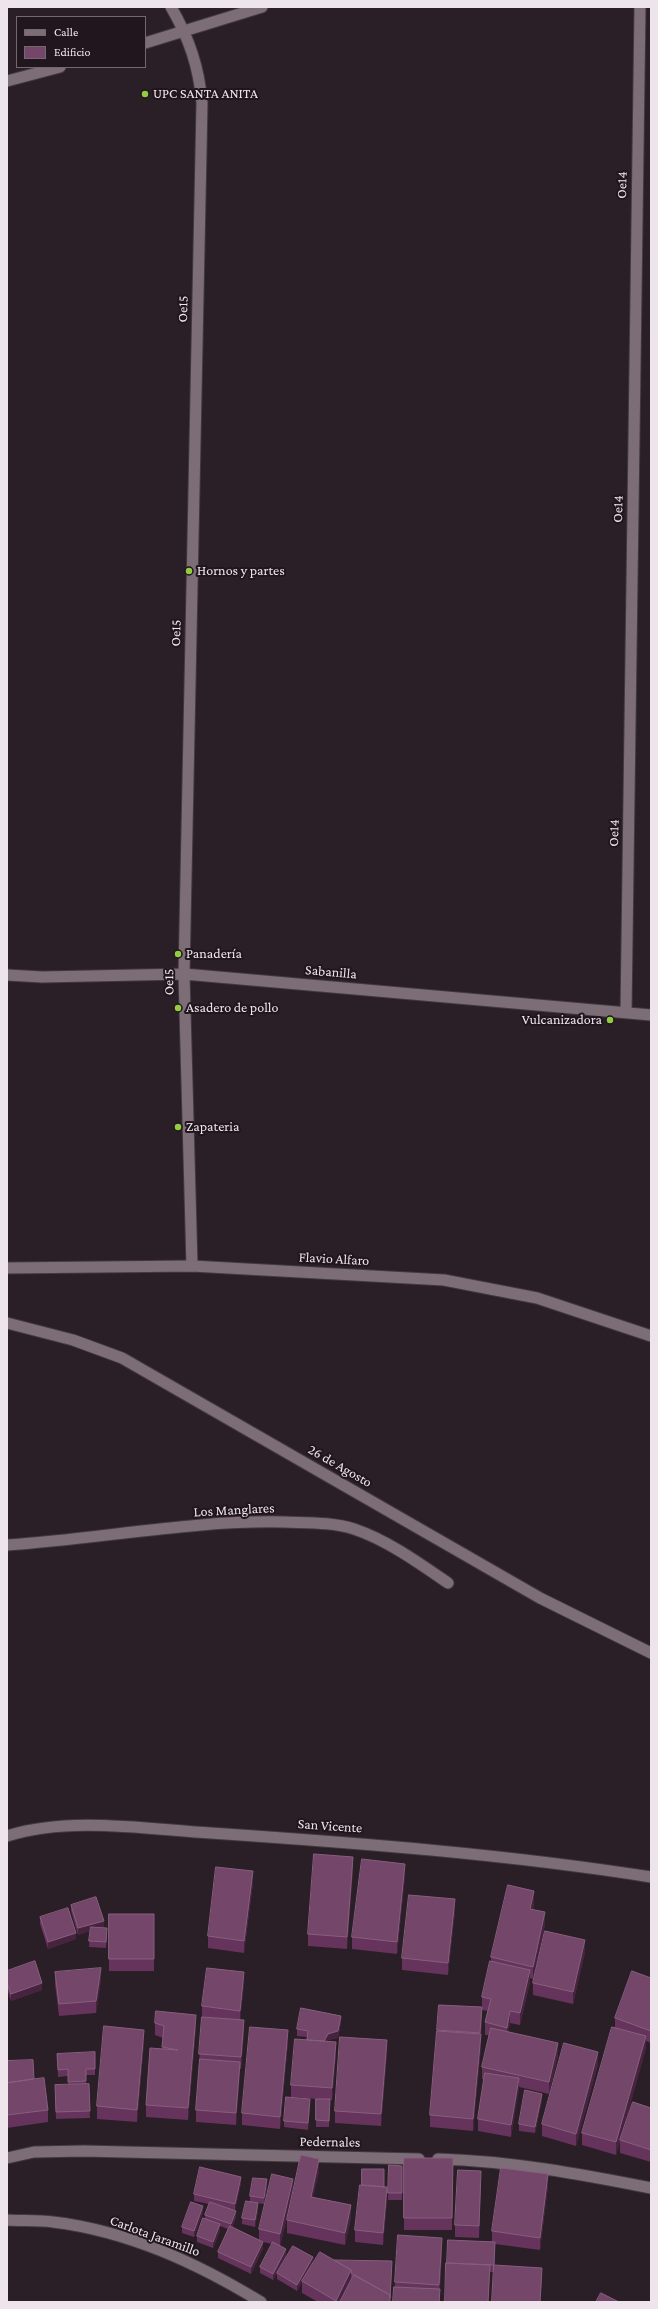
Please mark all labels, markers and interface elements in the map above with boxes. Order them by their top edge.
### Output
legend [16,16,146,68]
text: Calle [54,25,78,39]
text: Edificio [54,45,90,59]
place label: UPC SANTA ANITA [153,86,258,102]
marker: UPC SANTA ANITA [140,89,150,99]
street label: Oe14 [613,171,631,199]
street label: Oe15 [174,295,192,323]
street label: Oe14 [609,495,627,523]
place label: Hornos y partes [197,563,285,579]
marker: Hornos y partes [184,566,194,576]
street label: Oe15 [167,619,185,647]
street label: Oe14 [605,819,623,847]
place label: Panadería [186,946,242,962]
marker: Panadería [173,949,183,959]
street label: Sabanilla [305,961,357,983]
street label: Oe15 [160,968,178,996]
place label: Asadero de pollo [186,1000,278,1016]
marker: Asadero de pollo [173,1003,183,1013]
place label: Vulcanizadora [522,1012,602,1028]
marker: Vulcanizadora [605,1015,615,1025]
place label: Zapateria [186,1119,239,1135]
marker: Zapateria [173,1122,183,1132]
street label: Flavio Alfaro [298,1249,370,1269]
street label: 26 de Agosto [305,1441,375,1491]
street label: Los Manglares [193,1499,275,1521]
street label: San Vicente [297,1815,363,1837]
street label: Pedernales [299,2133,361,2151]
street label: Carlota Jaramillo [108,2212,202,2260]

